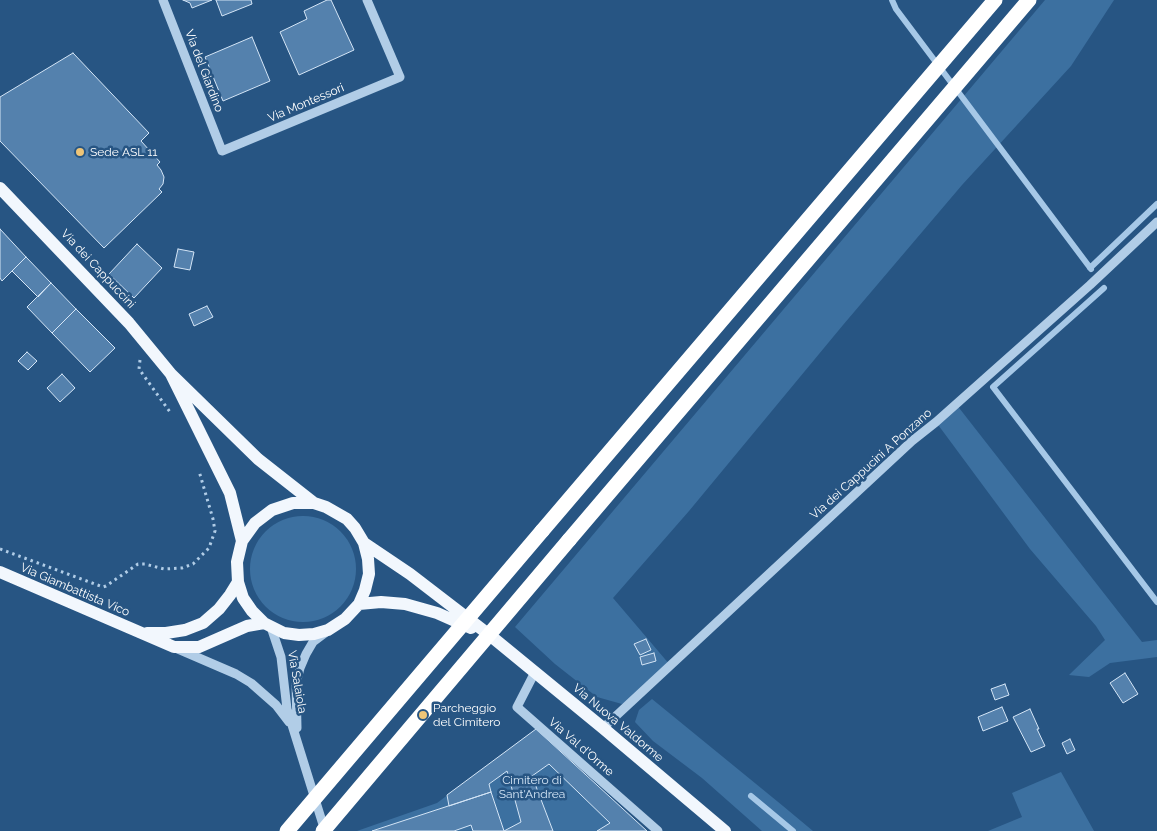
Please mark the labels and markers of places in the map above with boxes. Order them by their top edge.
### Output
place label: Sede ASL 11 [90,145,157,159]
marker: Sede ASL 11 [74,146,86,158]
place label: Parcheggio del Cimitero [433,701,500,729]
marker: Parcheggio del Cimitero [417,709,429,721]

